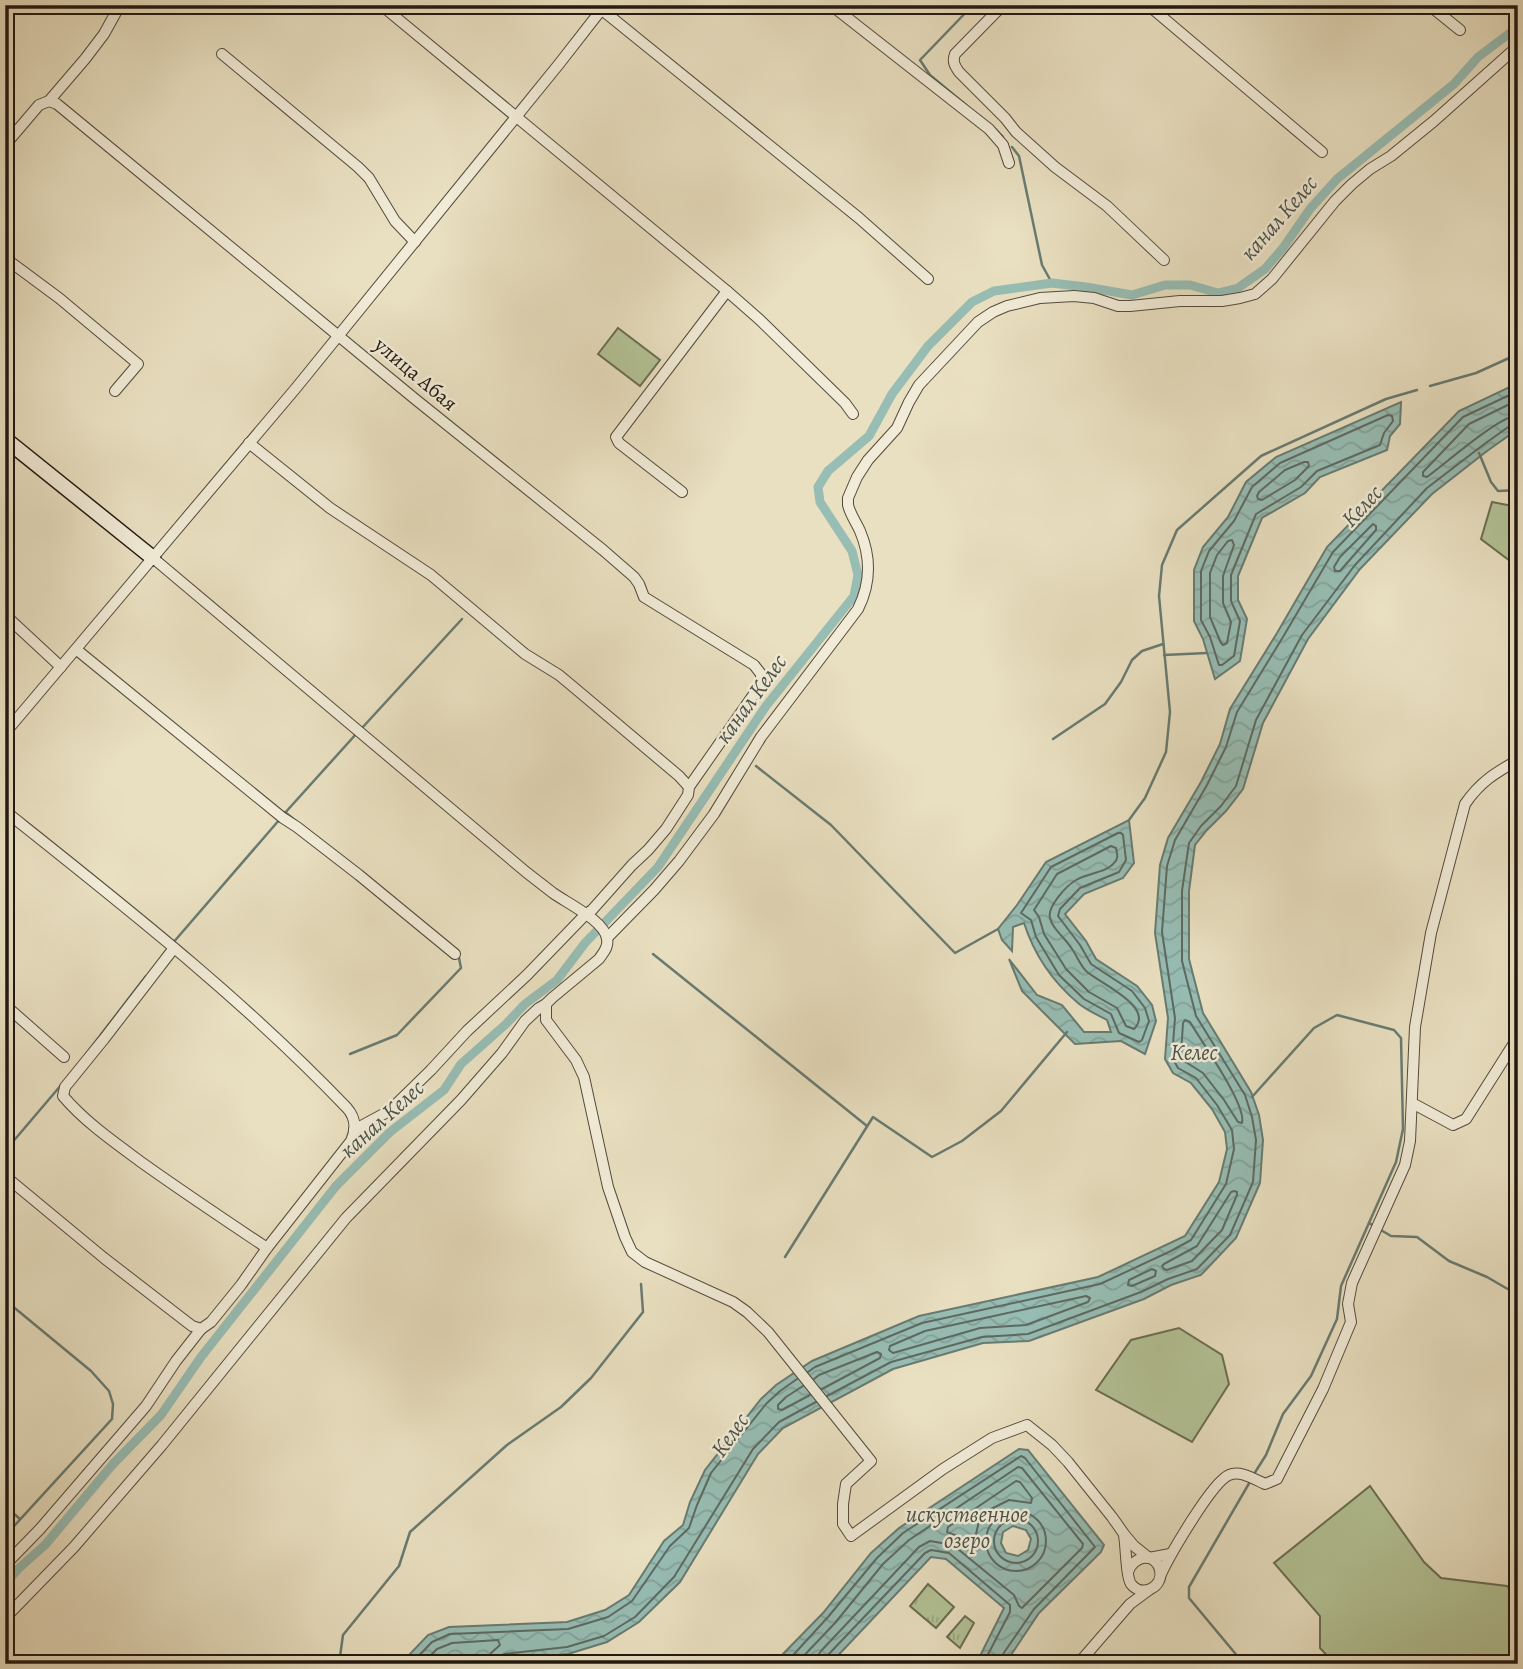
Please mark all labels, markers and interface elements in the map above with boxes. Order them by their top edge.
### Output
water label: канал Келес [1233,168,1325,267]
street label: улица Абая [368,330,464,417]
water label: Келес [1335,477,1390,534]
water label: канал Келес [708,647,795,750]
water label: Келес [1170,1037,1219,1068]
water label: канал Келес [333,1072,432,1165]
water label: Келес [704,1406,757,1463]
water label: искуственное озеро [906,1499,1028,1556]

